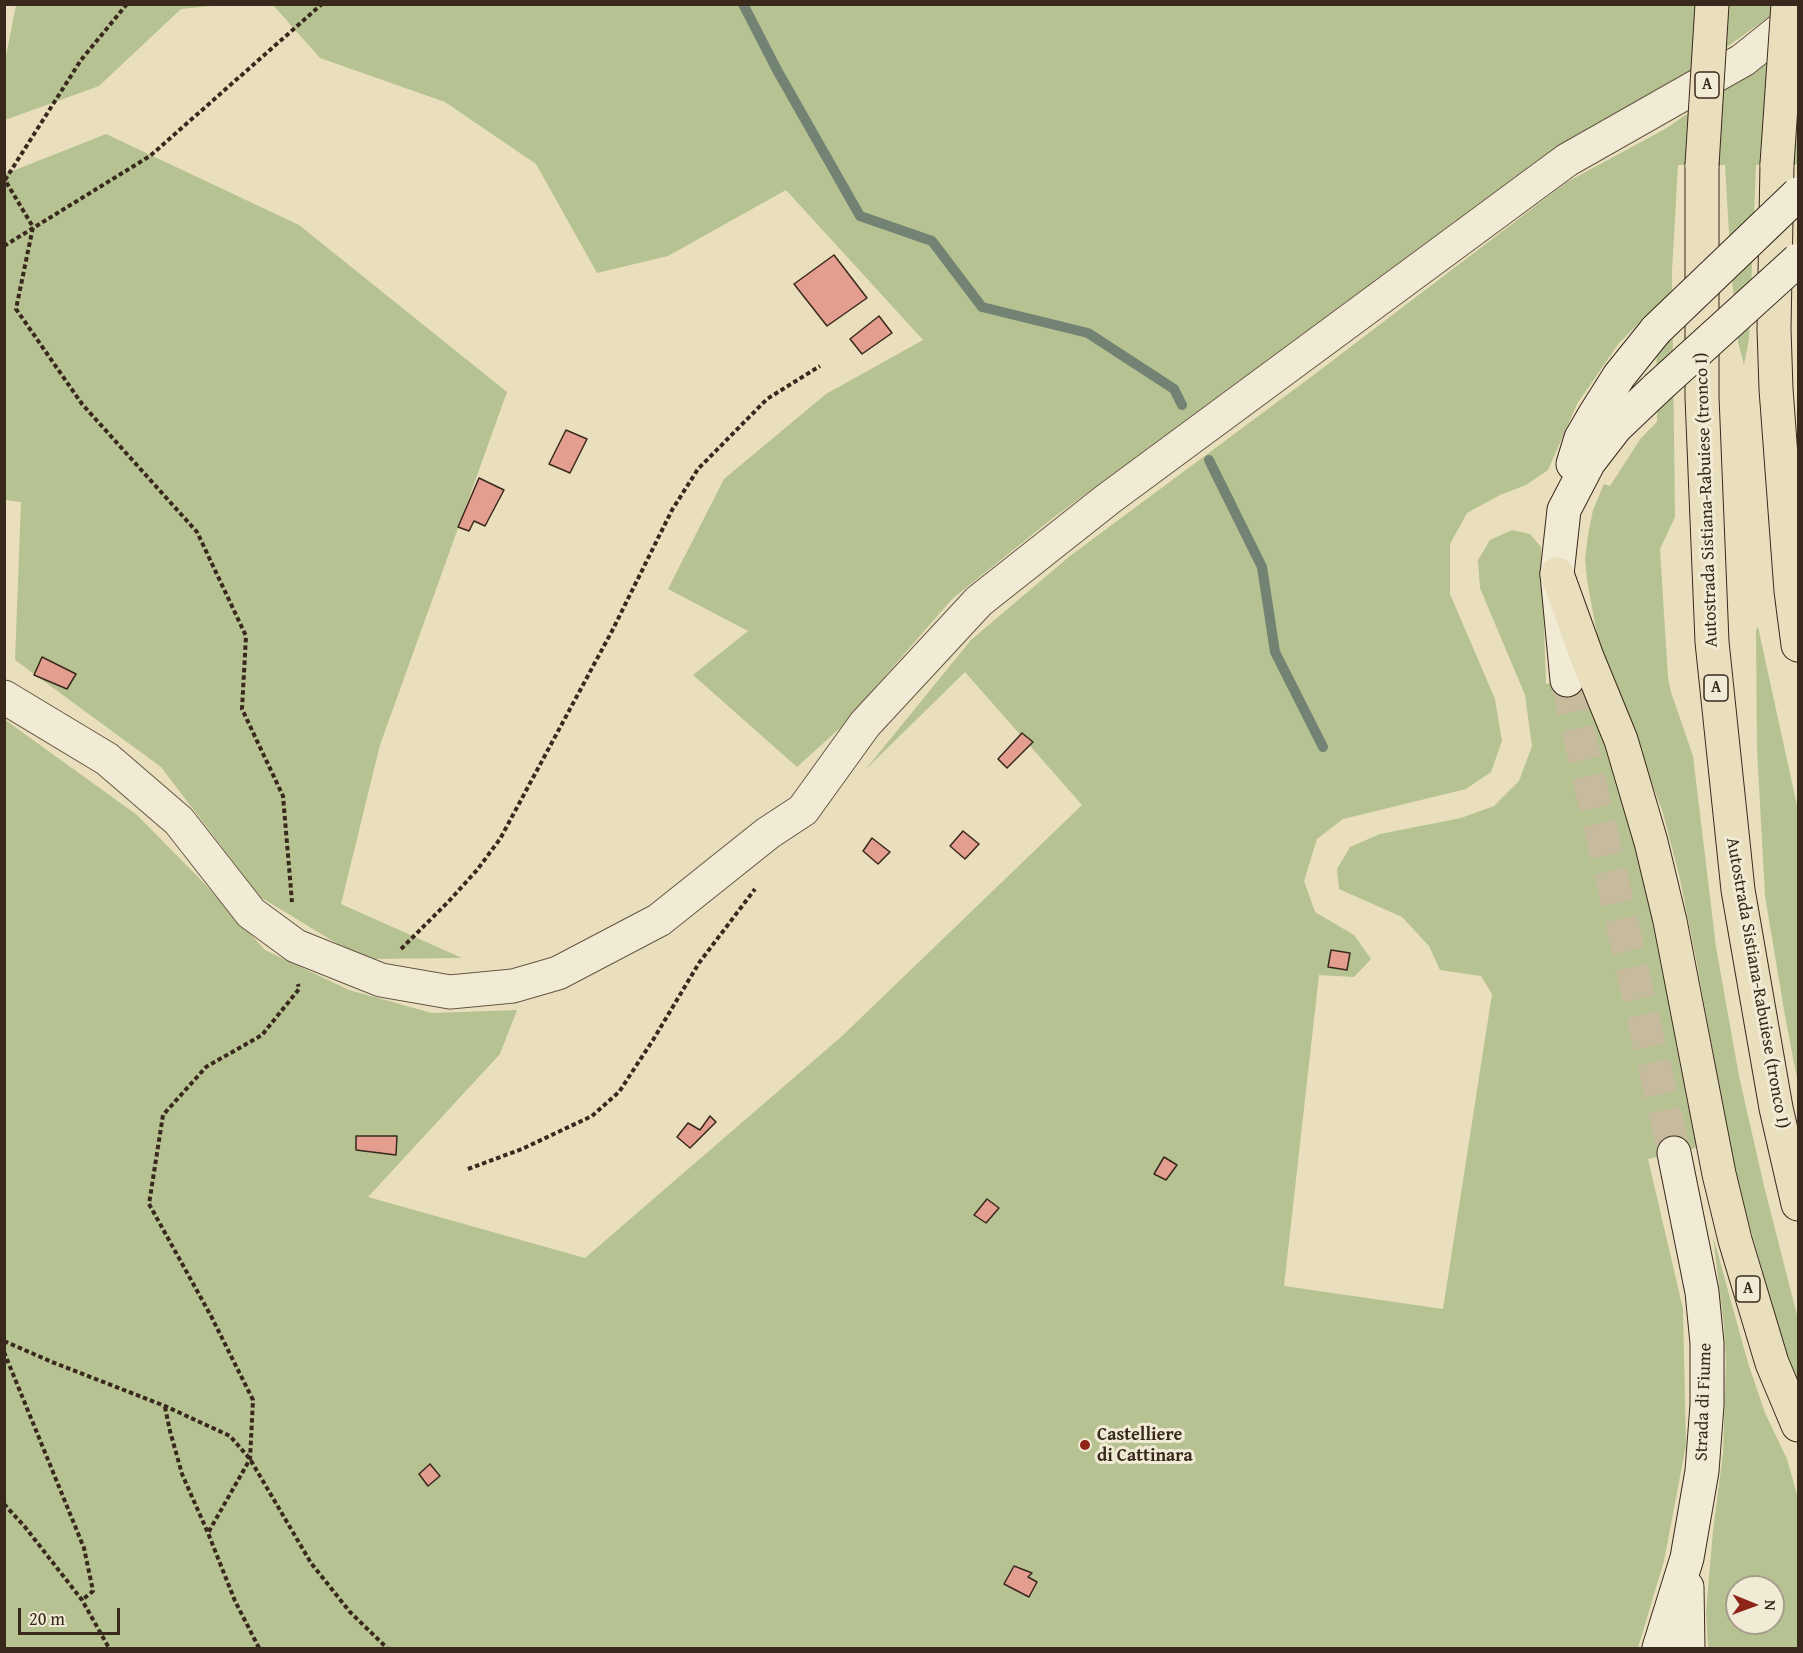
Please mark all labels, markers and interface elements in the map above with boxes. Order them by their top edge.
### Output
road number: A [1695,72,1719,98]
street label: Autostrada Sistiana-Rabuiese (tronco I) [1691,352,1723,648]
road number: A [1704,675,1728,701]
street label: Autostrada Sistiana-Rabuiese (tronco I) [1721,836,1793,1130]
road number: A [1736,1276,1760,1302]
street label: Strada di Fiume [1691,1342,1717,1462]
place label: Castelliere di Cattinara [1097,1424,1193,1466]
marker: Castelliere di Cattinara [1078,1438,1092,1452]
north arrow [1725,1575,1785,1635]
scale bar [21,1596,123,1634]
text: N [1759,1600,1783,1611]
text: 20 m [29,1605,65,1632]

